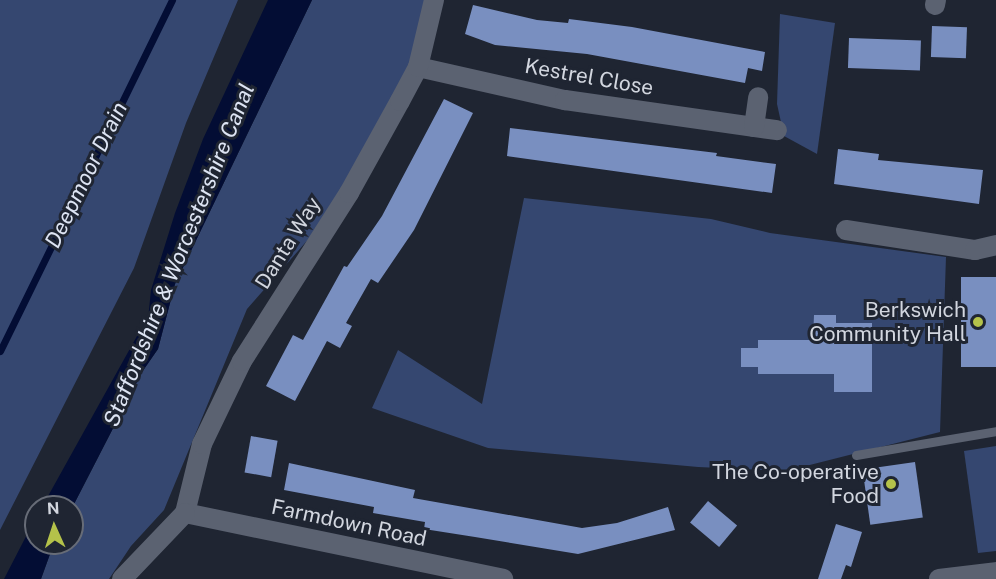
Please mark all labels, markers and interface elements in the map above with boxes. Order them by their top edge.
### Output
street label: Kestrel Close [523,53,655,101]
water label: Staffordshire & Worcestershire Canal [98,79,260,431]
water label: Deepmoor Drain [39,98,133,252]
street label: Danta Way [250,192,326,294]
place label: Berkswich Community Hall [809,297,966,347]
marker: Berkswich Community Hall [971,315,985,329]
place label: The Co-operative Food [712,459,879,509]
marker: The Co-operative Food [884,477,898,491]
street label: Farmdown Road [269,494,429,552]
north arrow [24,495,84,555]
text: N [46,499,60,518]

